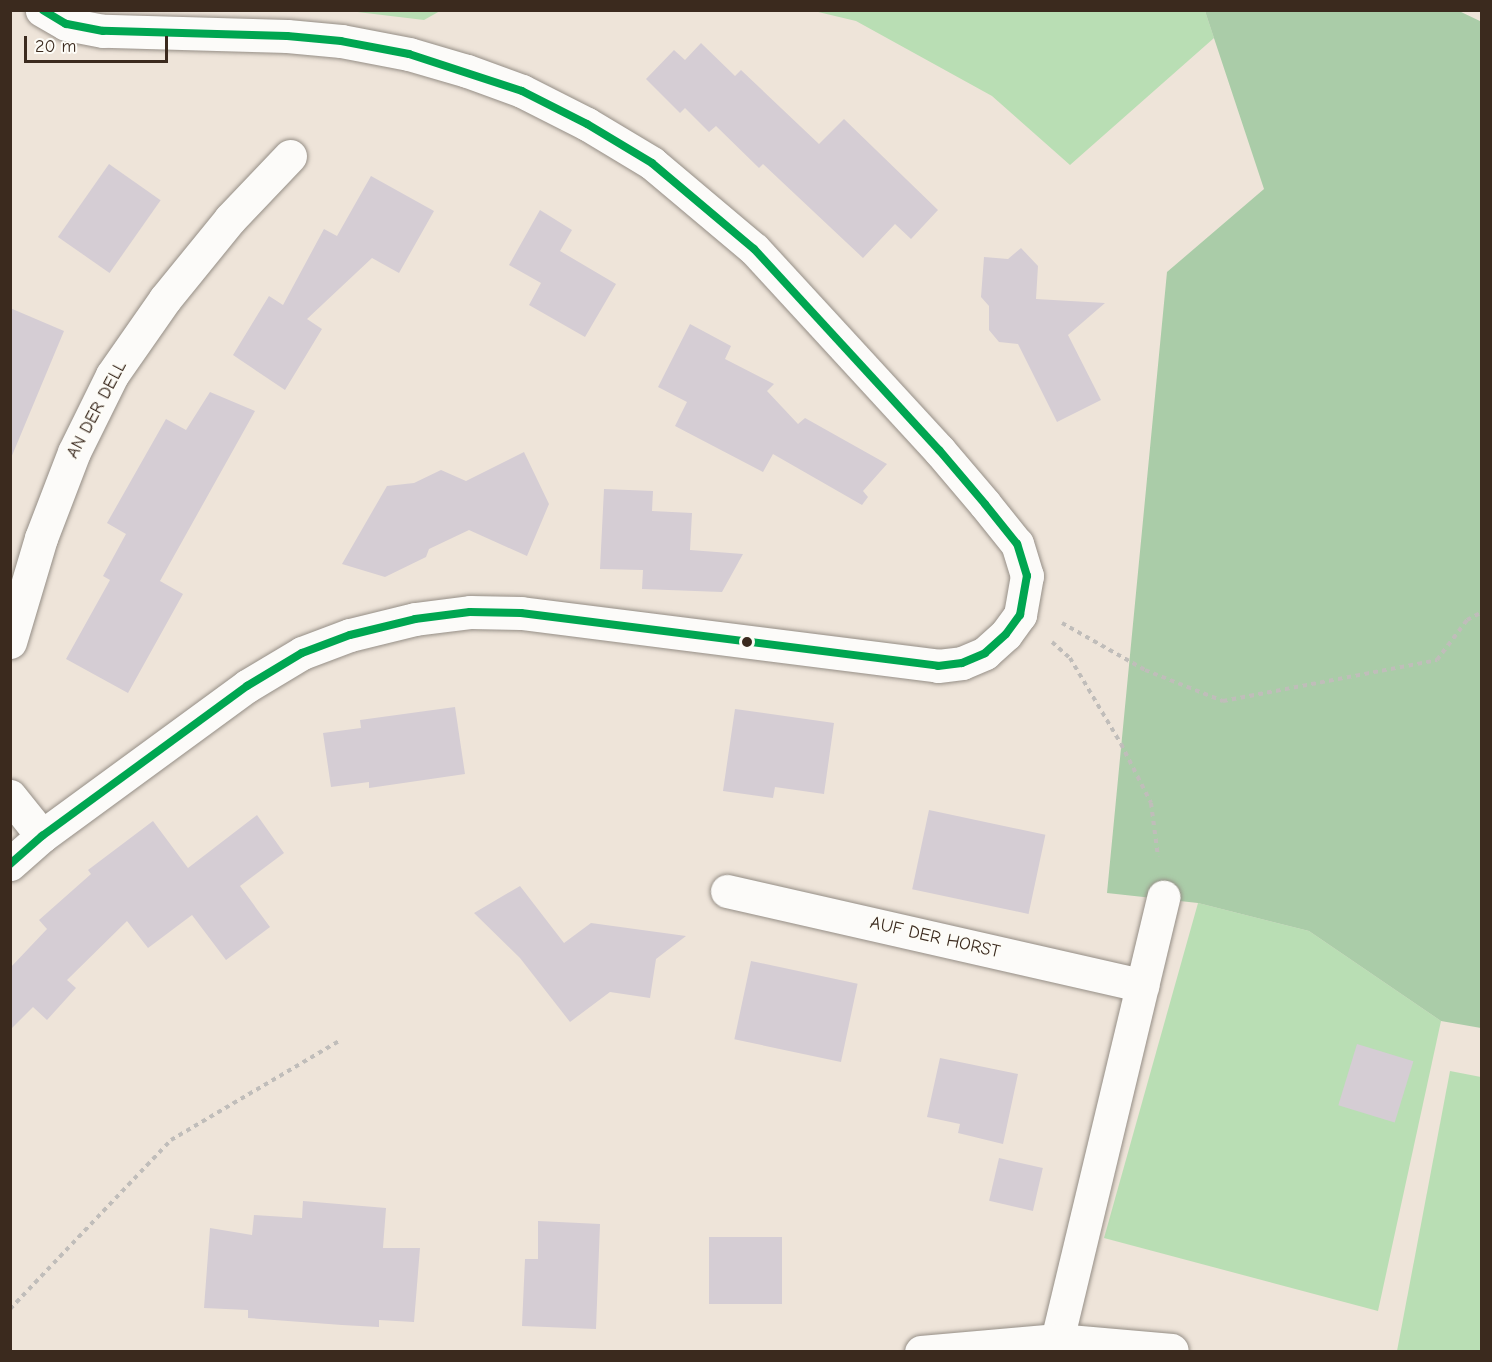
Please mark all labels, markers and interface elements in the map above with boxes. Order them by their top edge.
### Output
scale bar [27,24,171,62]
text: 20 m [35,36,76,57]
street label: AN DER DELL [62,358,132,462]
unlabelled marker [741,636,753,648]
street label: AUF DER HORST [868,913,1002,963]

